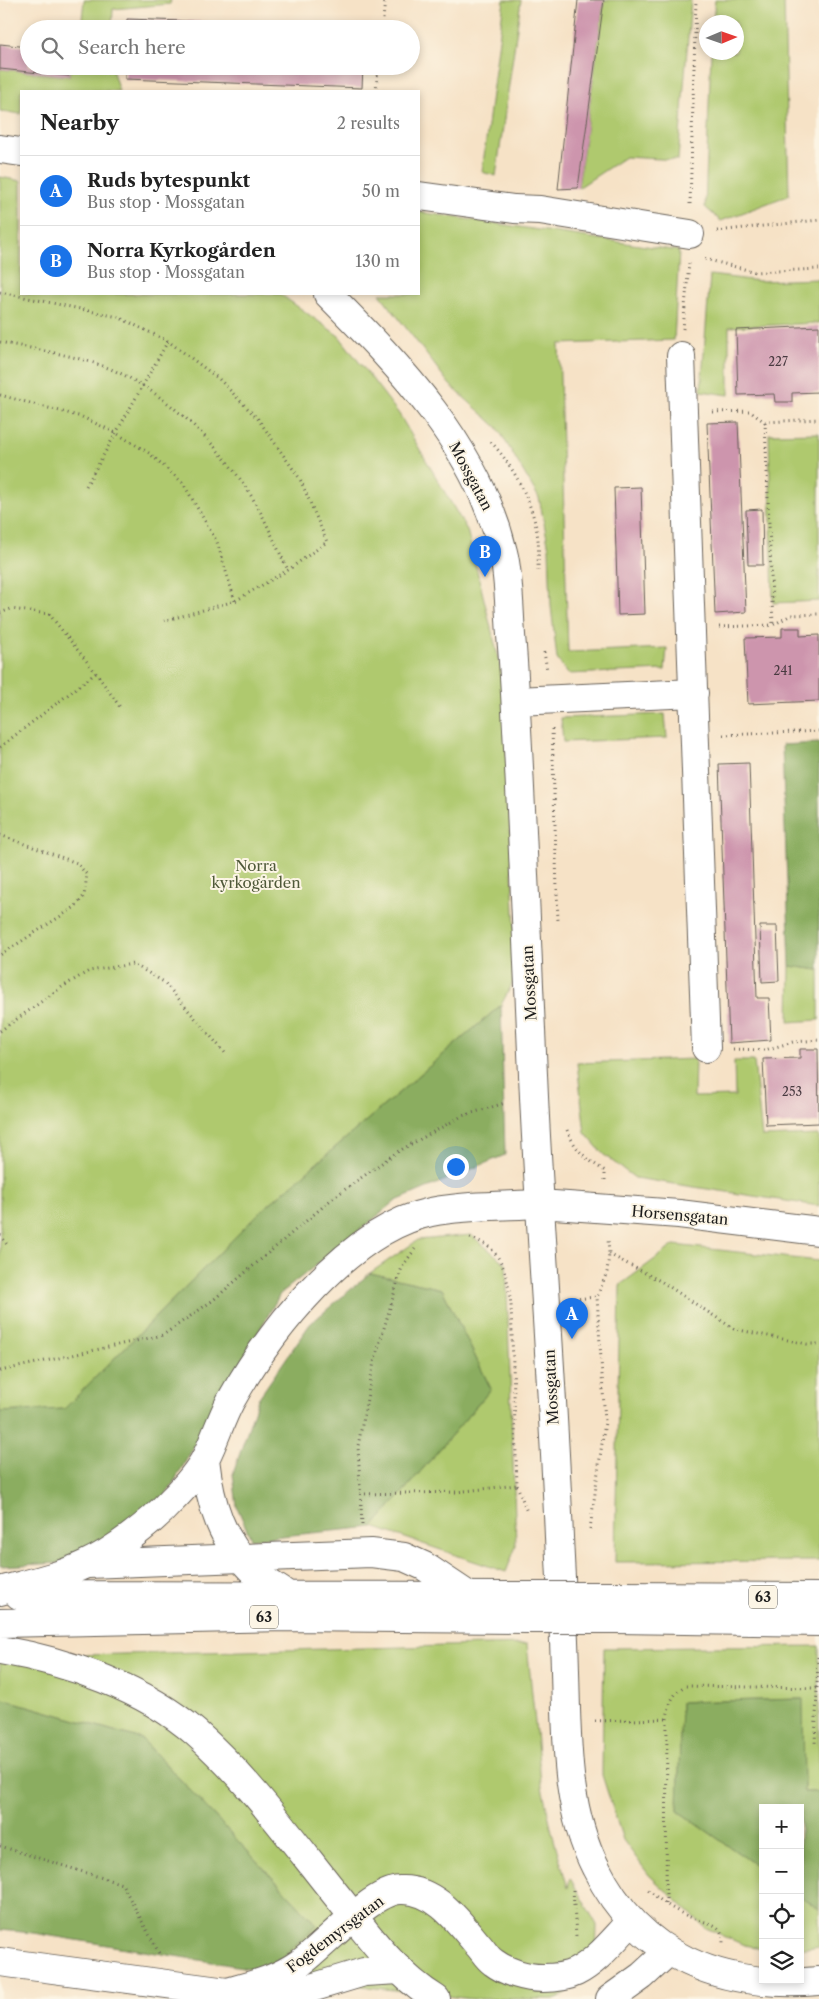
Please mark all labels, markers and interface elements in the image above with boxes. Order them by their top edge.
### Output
north arrow [699,15,744,60]
search box [20,20,420,75]
icon: search [38,34,66,62]
text: Search here [78,36,186,59]
text: Nearby [40,110,119,135]
text: 2 results [337,113,400,133]
text: Ruds bytespunkt [87,169,250,192]
text: A [50,181,62,201]
text: 50 m [362,181,400,201]
text: Bus stop · Mossgatan [87,192,245,212]
text: Norra Kyrkogården [87,239,276,262]
text: B [50,251,62,271]
text: 130 m [355,251,400,271]
text: Bus stop · Mossgatan [87,262,245,282]
house number: 227 [768,354,788,369]
street label: Mossgatan [445,438,497,514]
pin: B [469,536,501,577]
house number: 241 [774,663,792,678]
park label: Norra kyrkogården [211,856,301,892]
street label: Mossgatan [518,944,540,1021]
house number: 253 [782,1084,802,1099]
your location [443,1154,469,1180]
street label: Horsensgatan [631,1201,730,1229]
pin: A [556,1298,588,1339]
street label: Mossgatan [540,1348,562,1425]
road number: 63 [749,1585,777,1608]
road number: 63 [250,1605,278,1628]
map controls [759,1804,804,1984]
button: + [759,1804,804,1849]
button: − [759,1849,804,1894]
street label: Fogdemyrsgatan [283,1891,388,1977]
button: locate [759,1894,804,1939]
button: layers [759,1939,804,1984]

